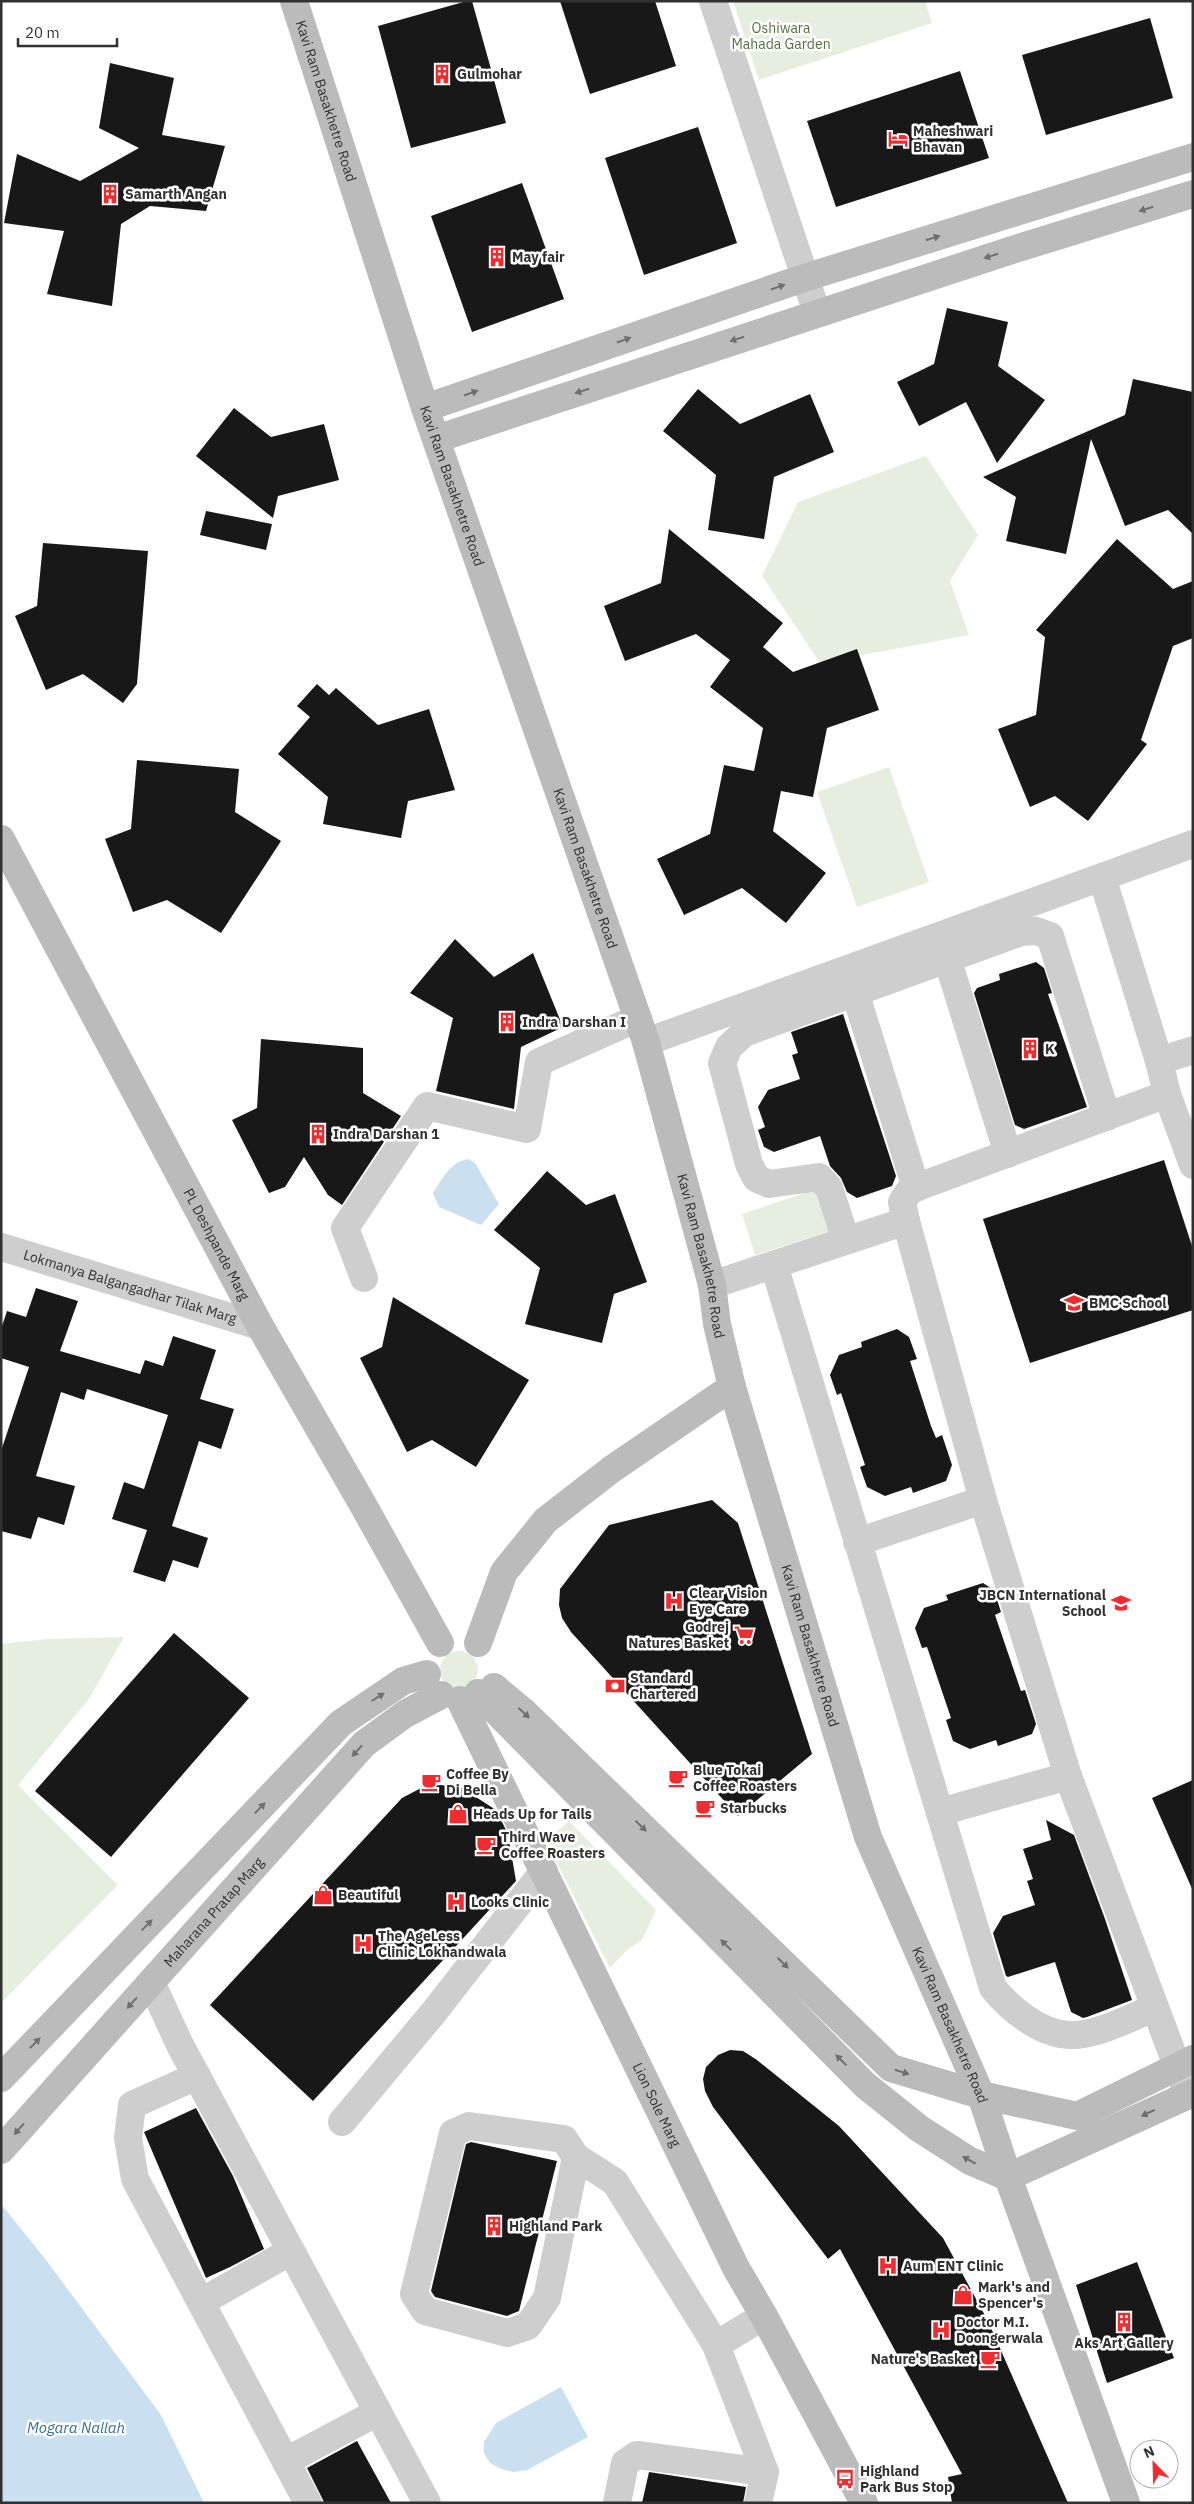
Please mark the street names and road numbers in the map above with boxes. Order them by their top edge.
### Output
street label: Kavi Ram Basakhetre Road [292,18,361,184]
street label: Kavi Ram Basakhetre Road [416,403,488,569]
street label: Kavi Ram Basakhetre Road [549,786,622,951]
street label: Kavi Ram Basakhetre Road [673,1171,729,1340]
street label: PL Deshpande Marg [179,1185,254,1304]
street label: Lokmanya Balgangadhar Tilak Marg [21,1245,239,1328]
street label: Kavi Ram Basakhetre Road [777,1562,843,1729]
street label: Maharana Pratap Marg [160,1853,268,1971]
street label: Kavi Ram Basakhetre Road [908,1944,992,2105]
street label: Lion Sole Marg [629,2060,685,2150]

